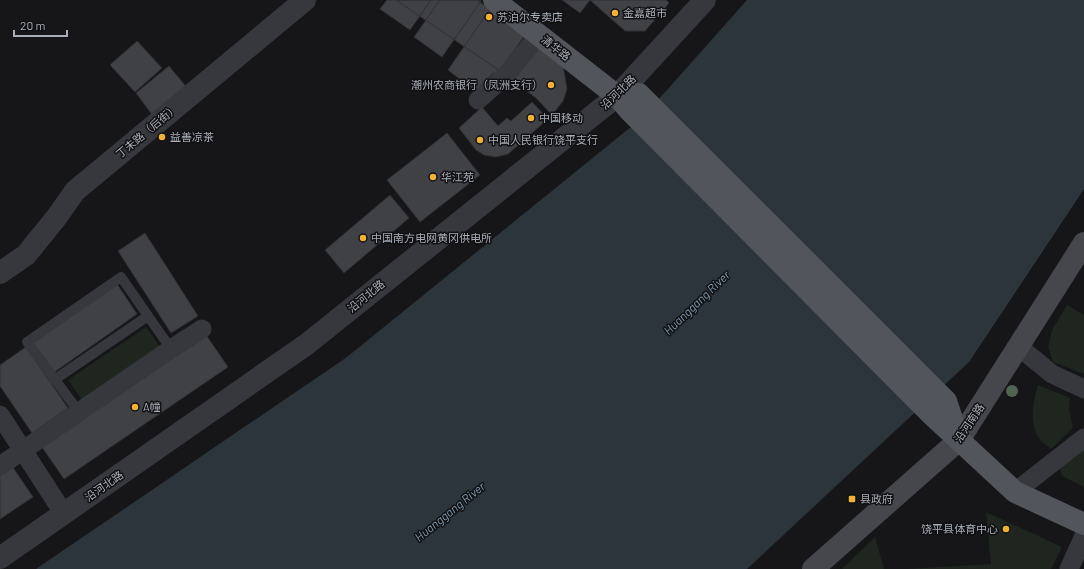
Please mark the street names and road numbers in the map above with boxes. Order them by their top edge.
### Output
street label: 清华路 [539,32,573,63]
street label: 沿河北路 [597,72,638,112]
street label: 丁未路（后街） [113,101,180,160]
street label: 沿河北路 [344,277,387,315]
street label: 沿河南路 [951,401,986,445]
street label: 沿河北路 [82,468,125,504]

